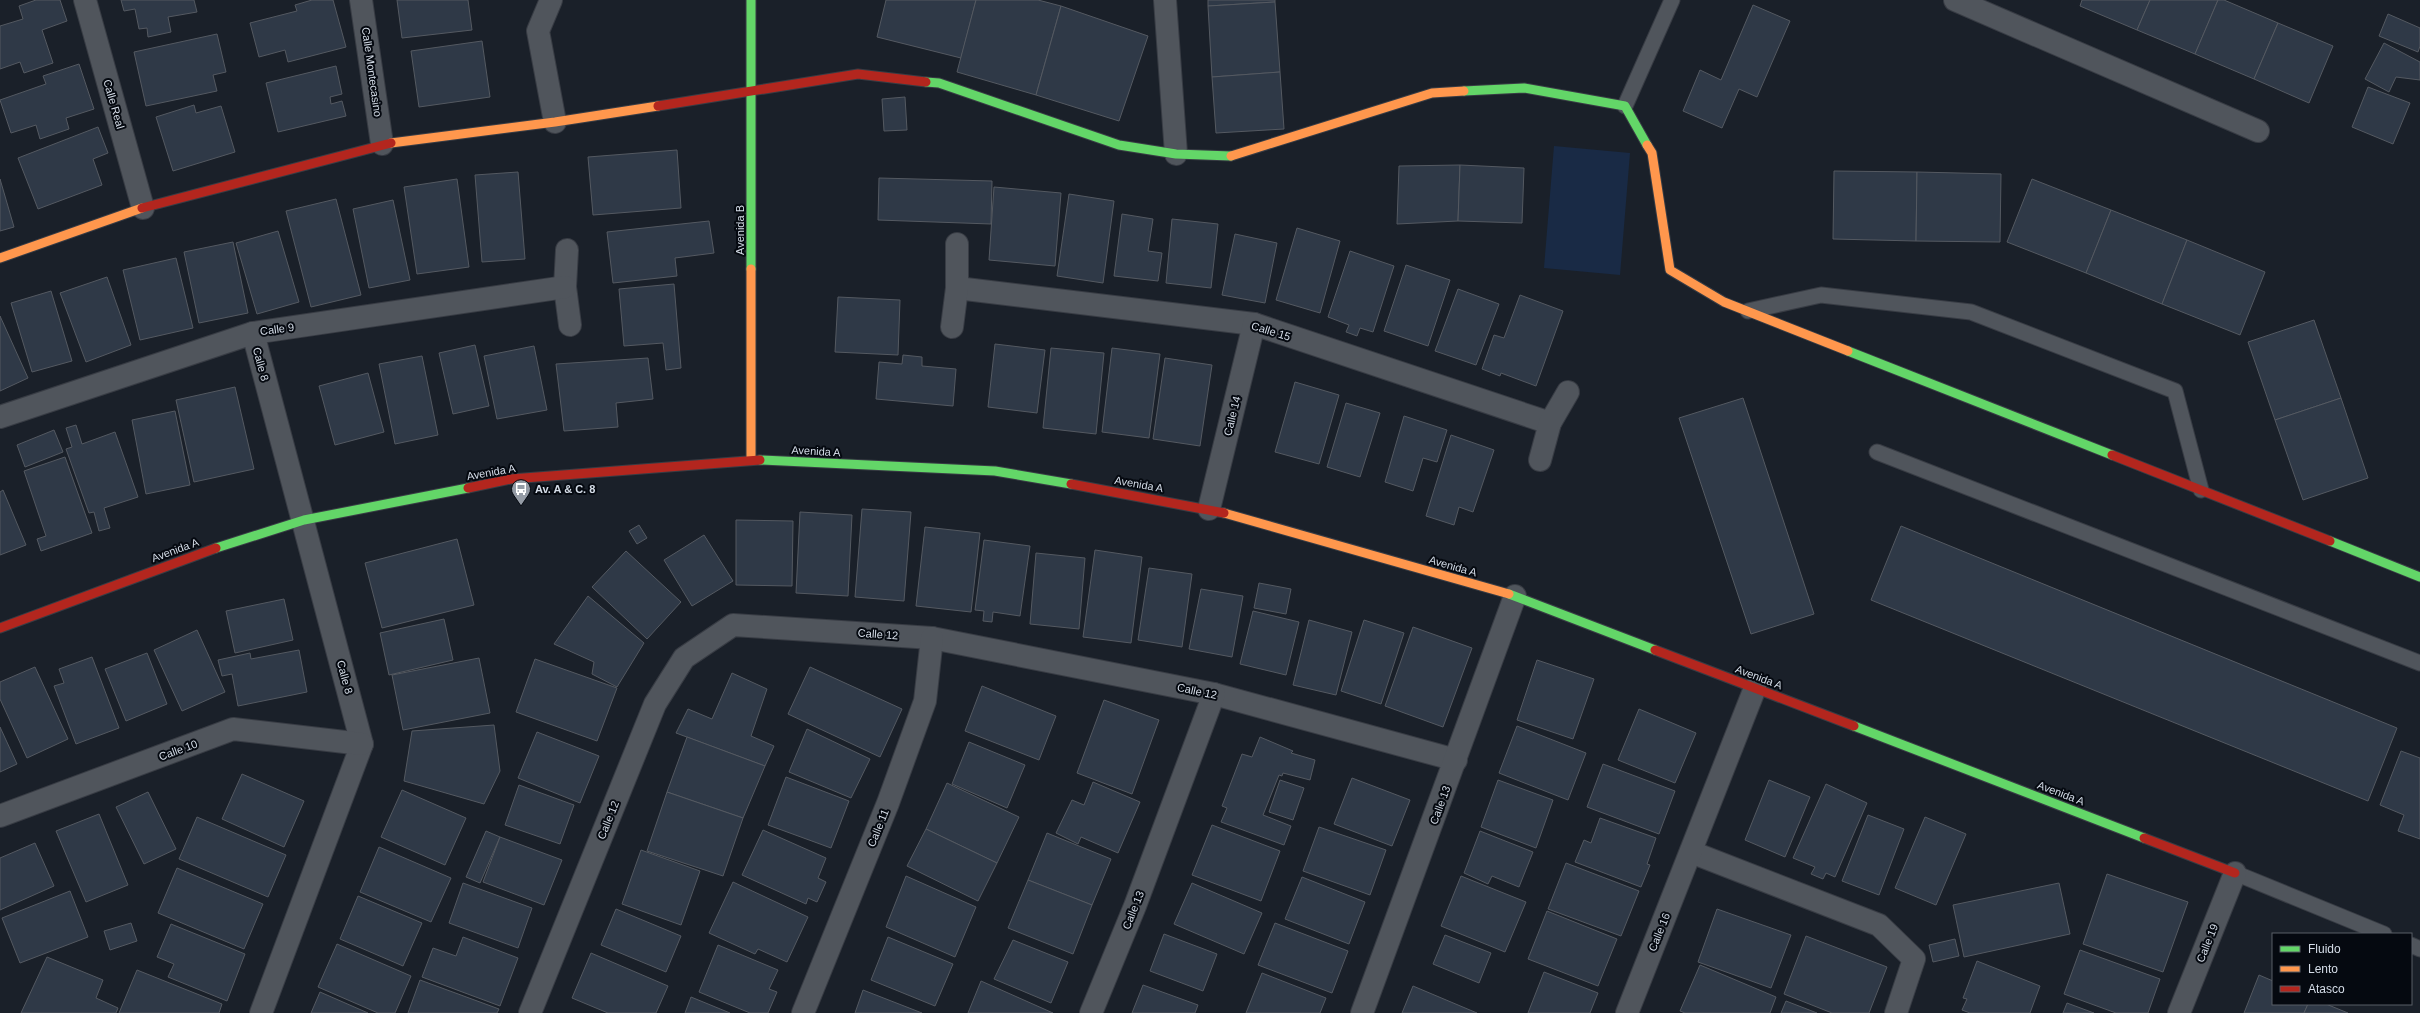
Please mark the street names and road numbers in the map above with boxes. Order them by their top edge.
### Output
street label: Calle Montecasino [360,26,384,118]
street label: Calle Real [101,78,127,130]
street label: Avenida B [734,205,746,255]
street label: Calle 15 [1250,319,1292,343]
street label: Calle 9 [259,321,295,337]
street label: Calle 8 [251,346,271,382]
street label: Calle 14 [1221,395,1243,437]
street label: Avenida A [791,444,842,458]
street label: Avenida A [466,462,517,482]
street label: Avenida A [1114,474,1165,494]
street label: Avenida A [150,536,201,564]
street label: Avenida A [1428,553,1479,579]
street label: Calle 12 [857,627,899,641]
street label: Calle 8 [335,659,355,695]
street label: Avenida A [1734,663,1785,692]
street label: Calle 12 [1176,681,1218,701]
street label: Calle 10 [157,737,199,763]
street label: Avenida A [2036,779,2087,808]
street label: Calle 13 [1427,784,1453,826]
street label: Calle 12 [595,799,621,841]
street label: Calle 11 [865,807,891,849]
street label: Calle 13 [1120,889,1146,931]
street label: Calle 16 [1646,911,1672,953]
street label: Calle 19 [2194,922,2220,964]

